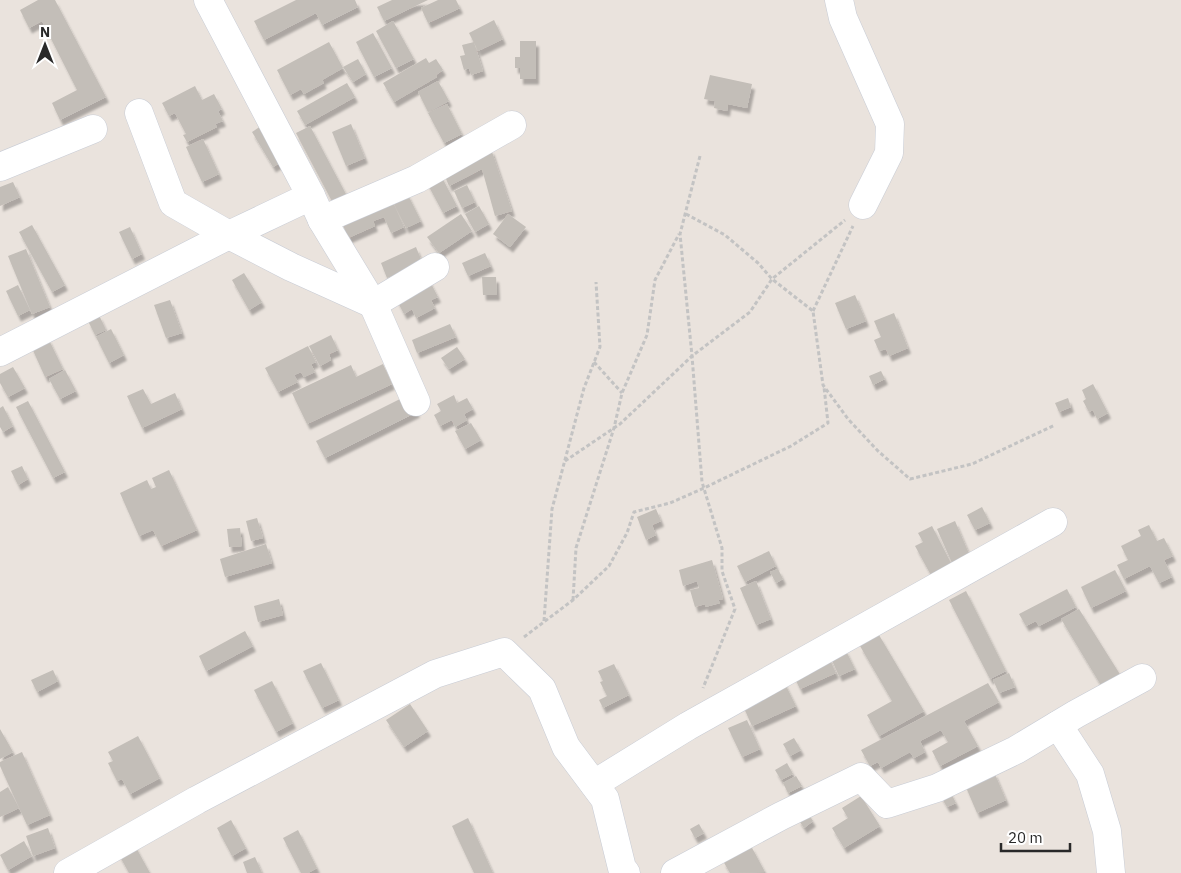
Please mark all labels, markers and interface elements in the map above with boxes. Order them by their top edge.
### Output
north arrow [20,20,70,70]
text: N [40,23,50,41]
scale bar [1001,820,1070,852]
text: 20 m [1008,828,1043,847]

